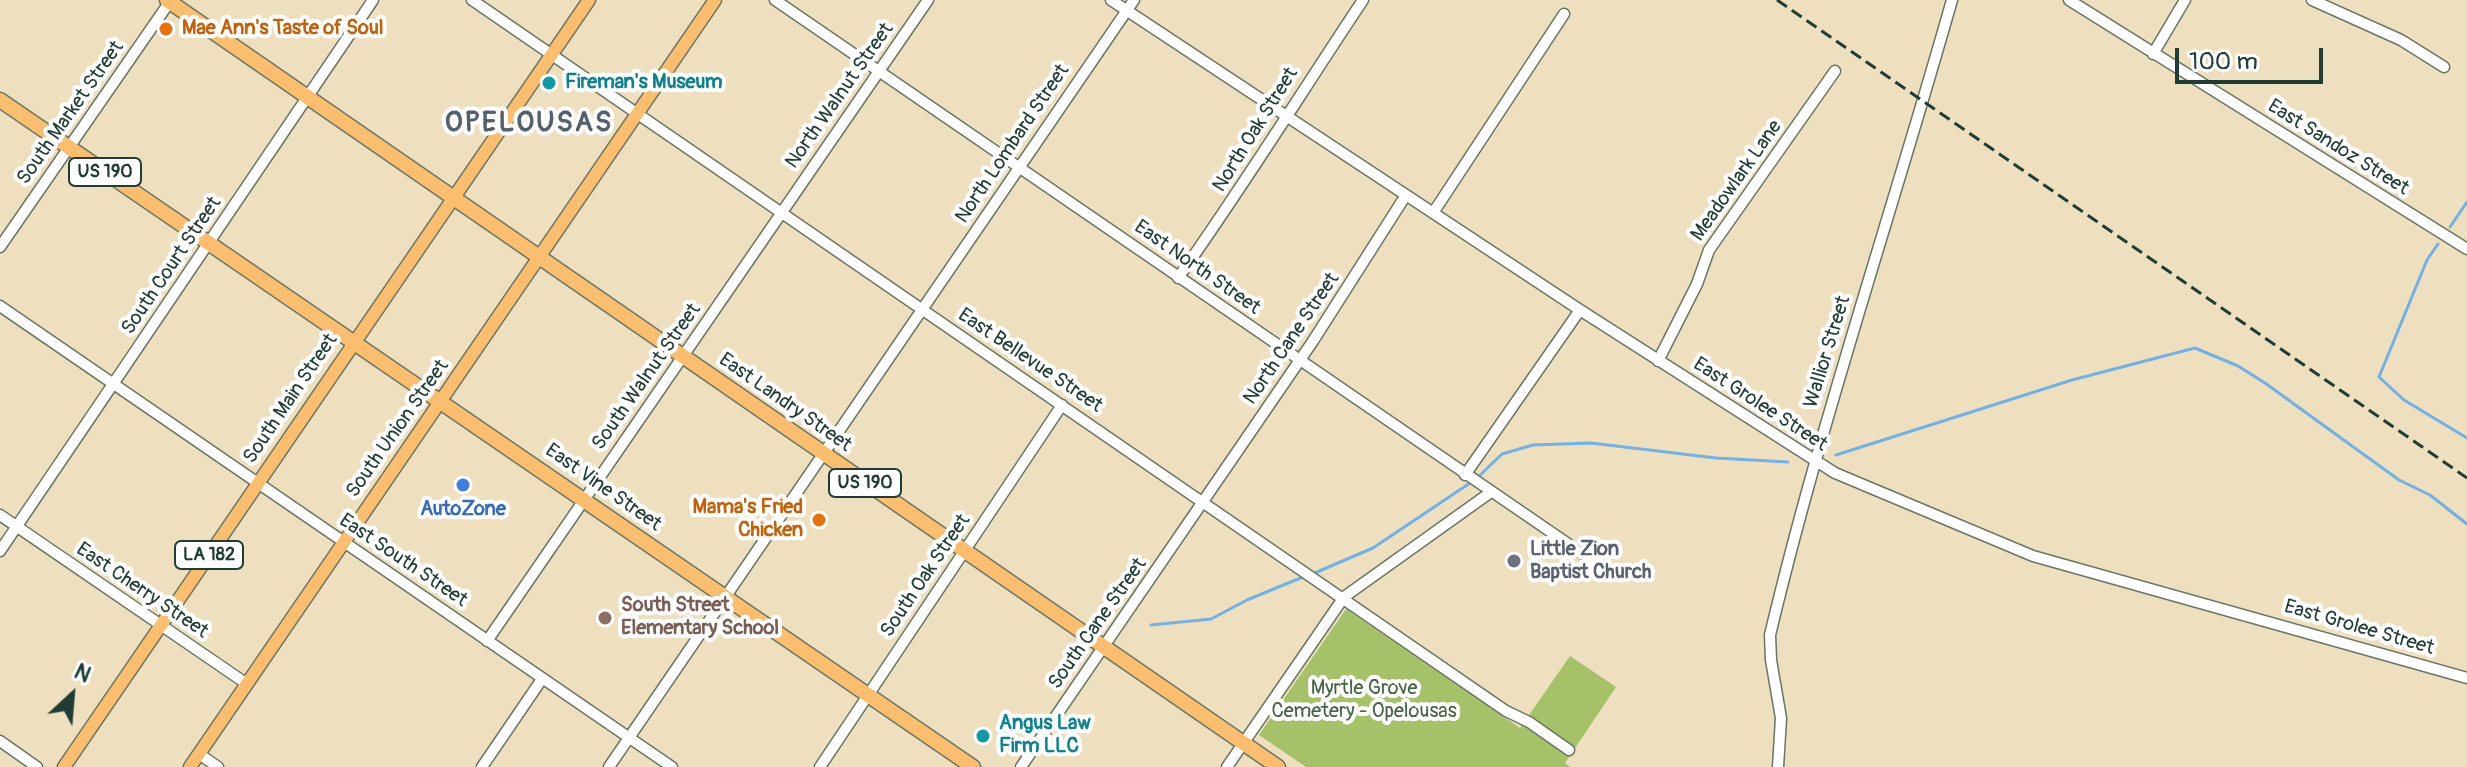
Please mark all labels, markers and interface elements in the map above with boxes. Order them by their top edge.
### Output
place label: Mae Ann's Taste of Soul [182,17,384,41]
street label: North Walnut Street [781,19,899,173]
marker: Mae Ann's Taste of Soul [157,20,175,38]
scale bar [2179,32,2327,82]
street label: South Market Street [12,37,130,189]
text: 100 m [2189,47,2258,76]
street label: North Lombard Street [951,60,1075,228]
street label: North Oak Street [1208,63,1304,197]
place label: Fireman's Museum [565,71,722,95]
marker: Fireman's Museum [540,74,558,92]
street label: East Sandoz Street [2263,95,2413,201]
district label: OPELOUSAS [445,107,613,141]
street label: Meadowlark Lane [1686,116,1788,246]
road number: US 190 [69,158,141,186]
street label: South Court Street [117,192,227,340]
street label: East North Street [1129,216,1265,320]
street label: North Cane Street [1239,268,1345,410]
street label: Wallior Street [1800,293,1856,411]
street label: South Walnut Street [587,299,707,455]
street label: East Bellevue Street [953,304,1107,418]
street label: South Main Street [239,330,343,468]
street label: East Landry Street [714,348,856,458]
street label: East Grolee Street [1689,353,1831,457]
street label: South Union Street [341,355,455,503]
street label: East Vine Street [540,439,666,537]
road number: US 190 [829,469,901,497]
marker: AutoZone [454,476,472,494]
place label: Mama's Fried Chicken [693,496,803,543]
place label: AutoZone [420,498,506,522]
street label: East South Street [334,509,472,613]
street label: South Oak Street [876,510,976,642]
marker: Mama's Fried Chicken [810,511,828,529]
street label: East Cherry Street [71,538,213,644]
place label: Little Zion Baptist Church [1530,538,1651,585]
road number: LA 182 [175,541,243,569]
marker: Little Zion Baptist Church [1505,552,1523,570]
street label: South Cane Street [1044,554,1152,694]
place label: South Street Elementary School [621,594,779,641]
street label: East Grolee Street [2281,595,2437,661]
marker: South Street Elementary School [596,609,614,627]
north arrow [32,655,112,735]
text: N [70,658,95,689]
park label: Myrtle Grove Cemetery - Opelousas [1271,677,1457,724]
place label: Angus Law Firm LLC [999,712,1091,759]
marker: Angus Law Firm LLC [974,727,992,745]

